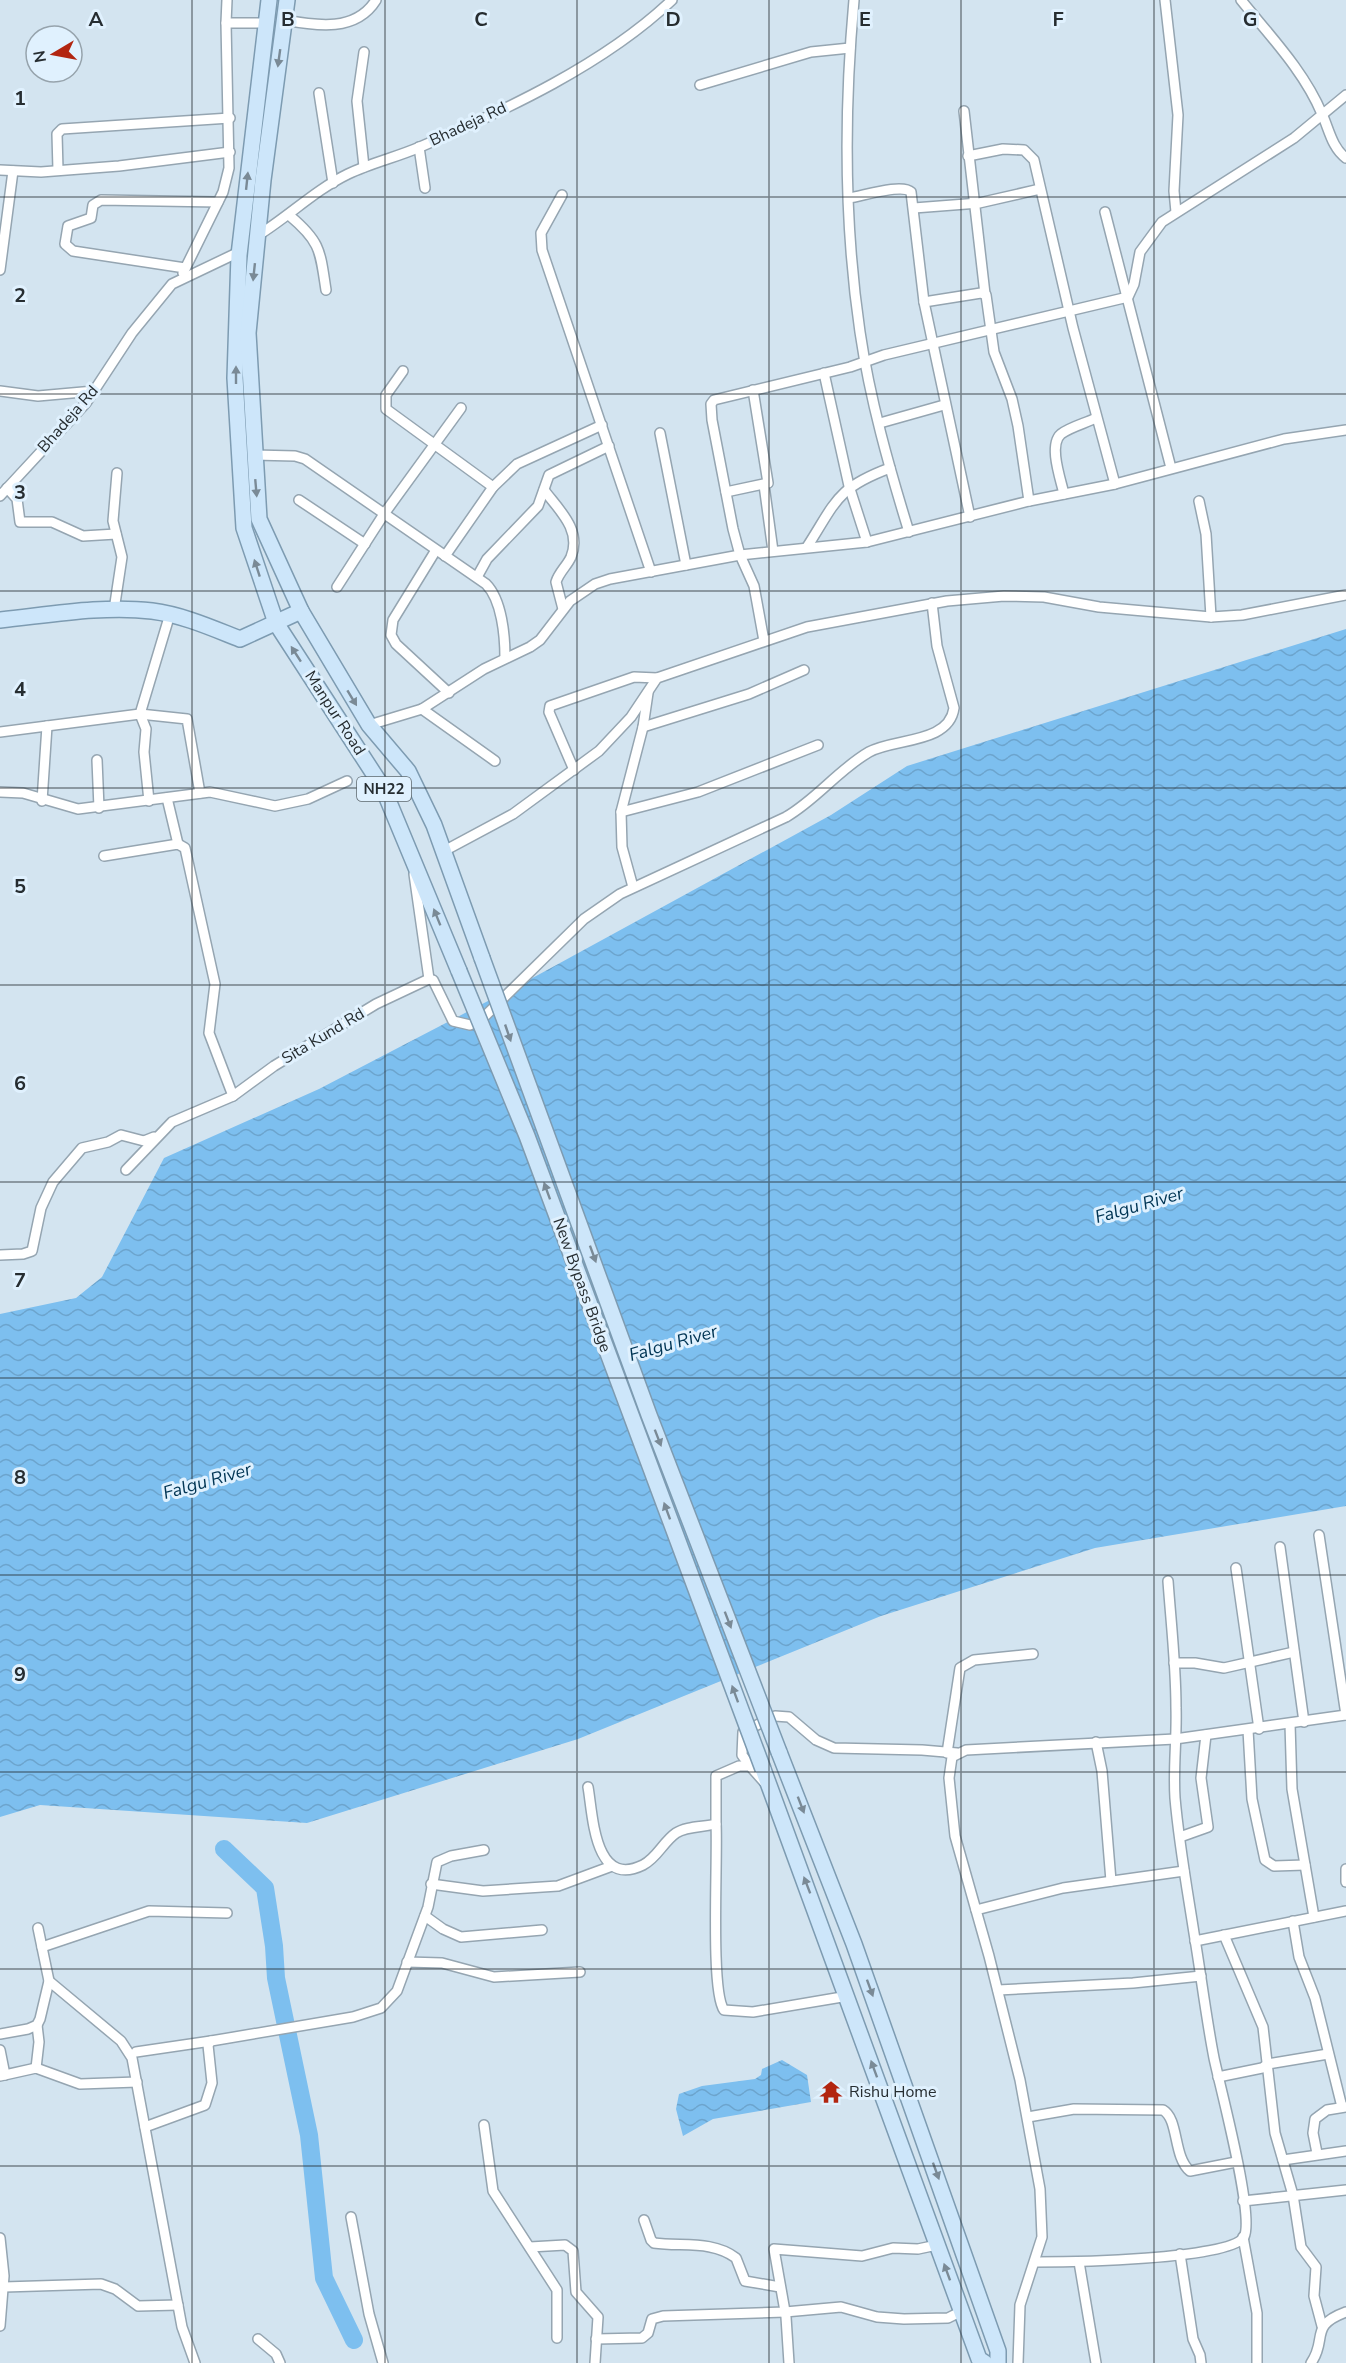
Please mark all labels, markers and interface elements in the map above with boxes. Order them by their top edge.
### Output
text: A [89,6,104,33]
text: B [281,6,295,33]
text: C [474,6,488,33]
text: D [665,6,681,33]
text: E [859,6,871,33]
text: F [1052,6,1064,33]
text: G [1243,6,1257,33]
north arrow [24,24,84,84]
text: N [28,49,52,64]
one-way arrow [275,49,284,68]
text: 1 [14,85,26,112]
street label: Bhadeja Rd [426,97,510,151]
one-way arrow [242,171,252,190]
one-way arrow [249,263,259,282]
text: 2 [14,282,26,309]
one-way arrow [231,366,241,385]
street label: Bhadeja Rd [33,381,103,457]
one-way arrow [252,478,261,497]
text: 3 [14,479,26,506]
one-way arrow [252,559,262,577]
one-way arrow [291,646,302,662]
street label: Manpur Road [299,666,371,760]
text: 4 [14,676,26,703]
one-way arrow [347,690,358,706]
road number: NH22 [357,777,411,801]
text: 5 [14,873,26,900]
one-way arrow [432,908,442,926]
street label: Sita Kund Rd [277,1003,369,1069]
one-way arrow [504,1024,514,1042]
text: 6 [14,1070,26,1097]
water label: Falgu River [1092,1181,1187,1229]
one-way arrow [542,1182,552,1200]
street label: New Bypass Bridge [547,1215,617,1355]
one-way arrow [588,1245,598,1263]
text: 7 [14,1267,26,1294]
water label: Falgu River [626,1319,721,1367]
one-way arrow [654,1429,663,1447]
water label: Falgu River [160,1457,255,1505]
text: 8 [14,1464,26,1491]
one-way arrow [662,1502,672,1520]
one-way arrow [724,1611,733,1629]
text: 9 [14,1661,26,1688]
one-way arrow [730,1685,739,1703]
one-way arrow [797,1797,807,1815]
one-way arrow [802,1876,811,1894]
one-way arrow [865,1979,875,1997]
one-way arrow [868,2059,878,2077]
temple icon: Rishu Home [818,2079,844,2105]
place label: Rishu Home [849,2081,937,2103]
one-way arrow [931,2163,941,2181]
one-way arrow [942,2262,952,2280]

